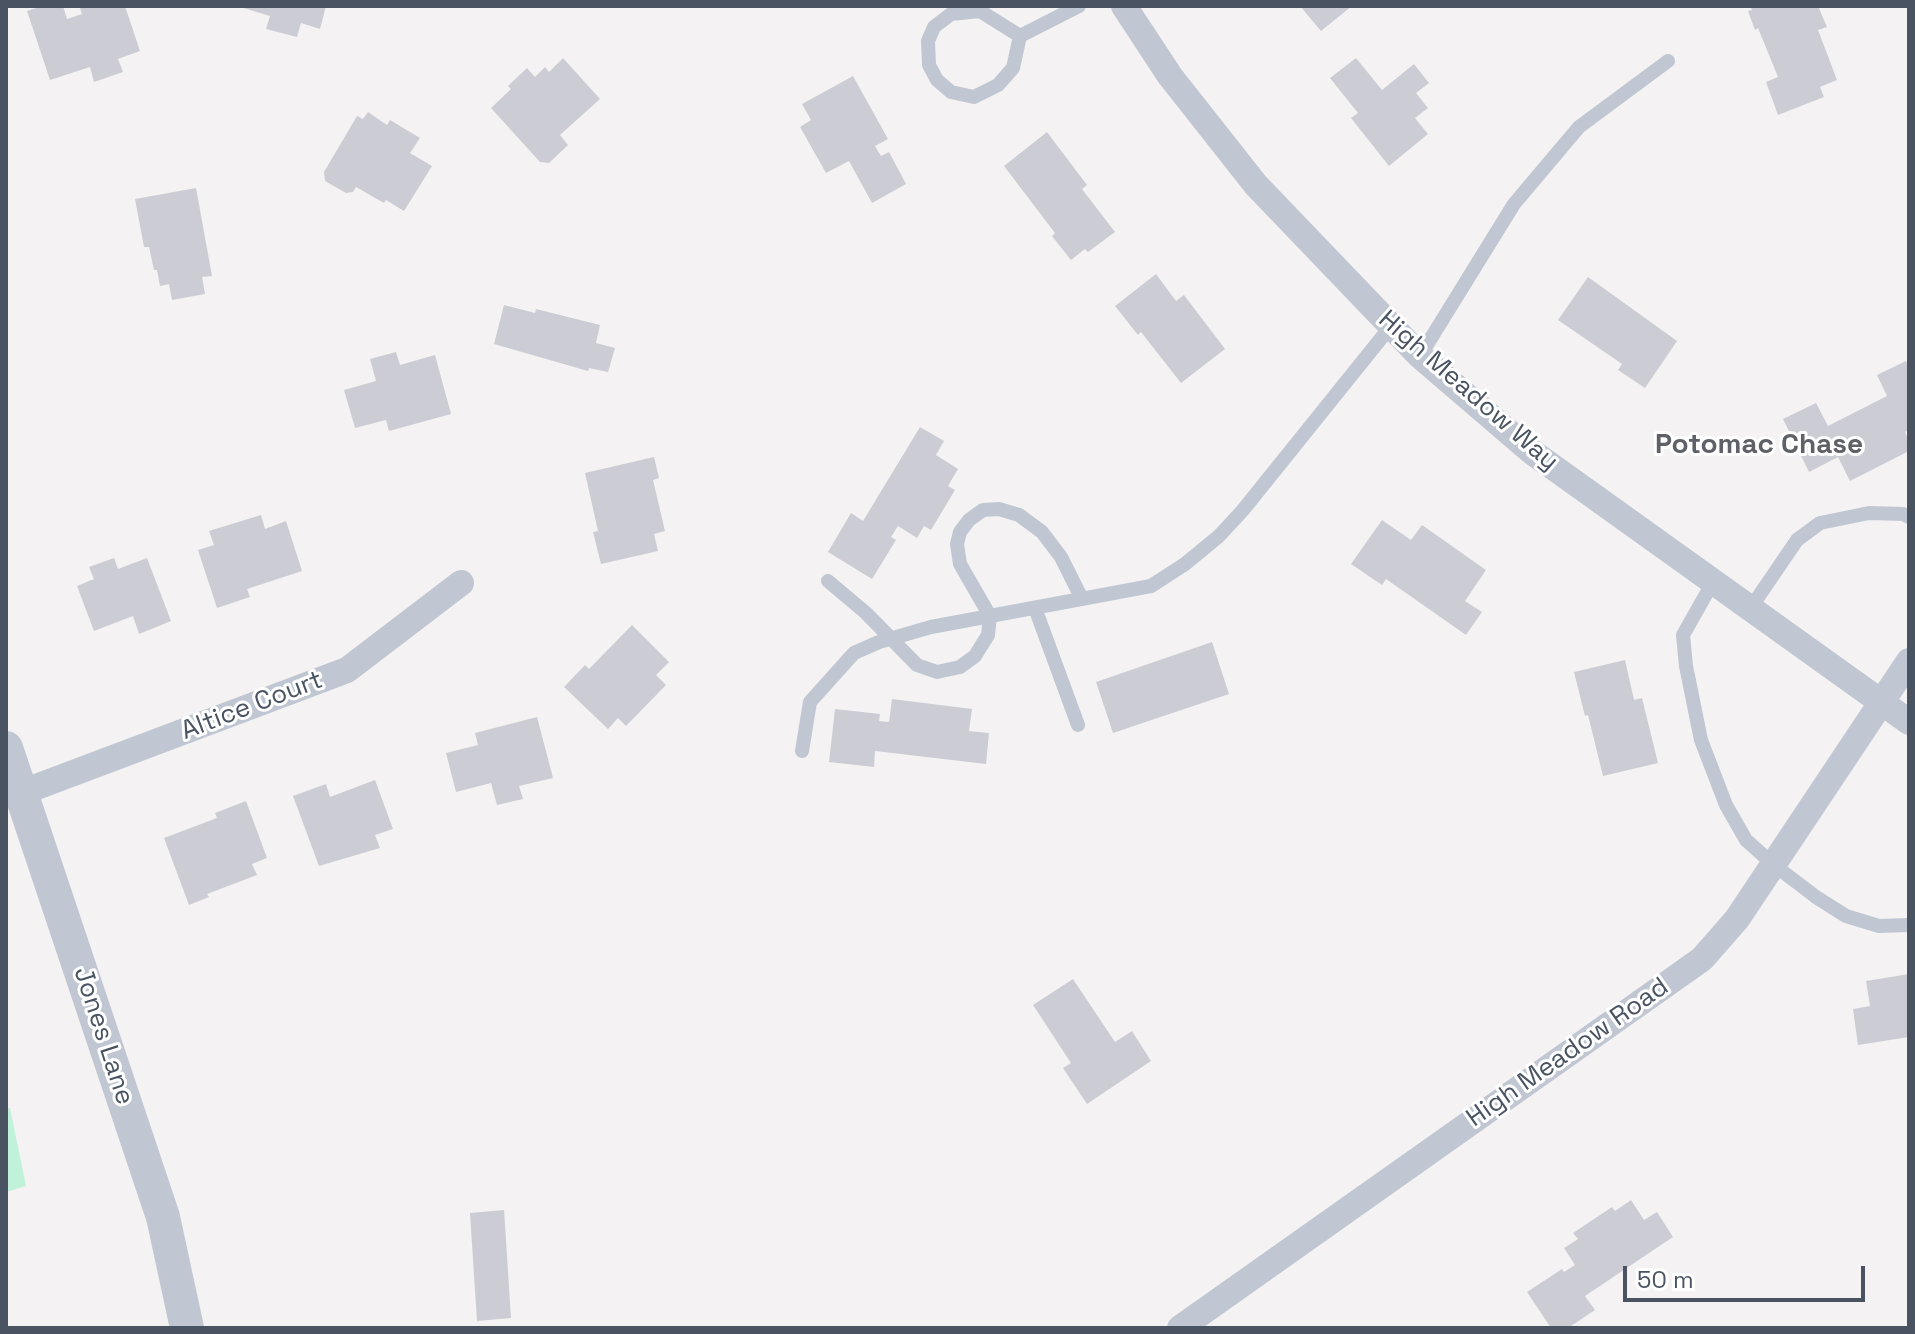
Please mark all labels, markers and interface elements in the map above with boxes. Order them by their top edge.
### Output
street label: High Meadow Way [1372,304,1564,478]
district label: Potomac Chase [1655,428,1863,462]
street label: Altice Court [177,665,327,747]
street label: Jones Lane [66,963,140,1109]
street label: High Meadow Road [1461,972,1675,1134]
scale bar [1627,1250,1869,1300]
text: 50 m [1637,1264,1694,1295]

